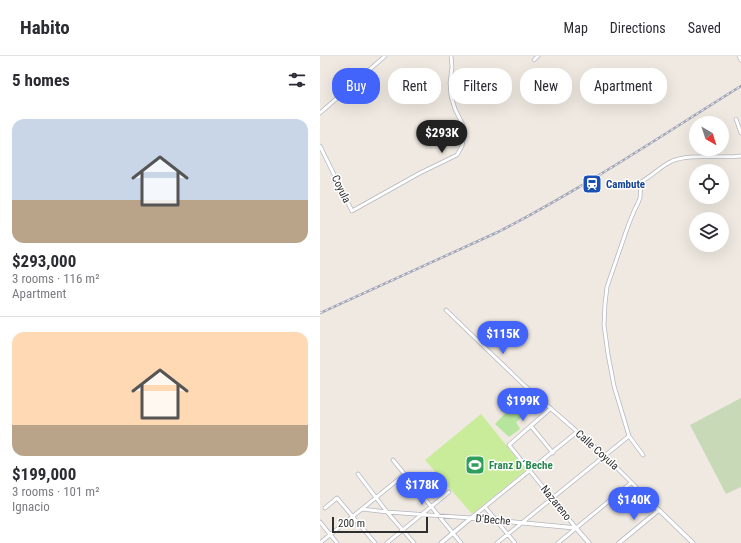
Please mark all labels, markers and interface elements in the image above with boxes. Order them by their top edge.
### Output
text: Habito [20,16,70,39]
text: Map [564,20,588,36]
text: Directions [610,20,666,36]
text: Saved [688,20,721,36]
chip: Buy [332,68,380,104]
chip: Rent [388,68,441,104]
chip: Filters [449,68,512,104]
chip: New [520,68,572,104]
chip: Apartment [580,68,667,104]
icon: filters [286,69,308,91]
text: 5 homes [12,70,70,90]
north arrow [689,116,729,156]
map controls [689,116,729,252]
pin: $293K [414,120,470,154]
text: $293K [425,125,459,140]
icon: home [124,145,196,217]
button: locate [689,164,729,204]
street label: Coyula [329,173,353,205]
station icon: Cambute [581,173,603,195]
place label: Cambute [606,178,645,191]
button: layers [689,212,729,252]
text: $293,000 [12,251,76,271]
text: 3 rooms · 116 m² [12,271,99,286]
text: Apartment [12,286,66,301]
pin: $115K [475,321,531,355]
text: $115K [486,326,520,341]
icon: home [124,358,196,430]
pin: $199K [495,388,551,422]
text: $199K [506,393,540,408]
street label: Calle Coyula [573,427,621,473]
sports icon: Franz D´Beche [464,454,486,476]
place label: Franz D´Beche [489,459,553,472]
text: $199,000 [12,464,76,484]
pin: $178K [394,472,450,506]
text: $178K [405,477,439,492]
street label: Nazareno [538,483,574,524]
text: 3 rooms · 101 m² [12,484,99,499]
pin: $140K [606,487,662,521]
text: $140K [617,492,651,507]
text: Ignacio [12,499,50,514]
street label: D'Beche [475,512,511,528]
scale bar [332,515,428,534]
text: 200 m [338,517,365,530]

